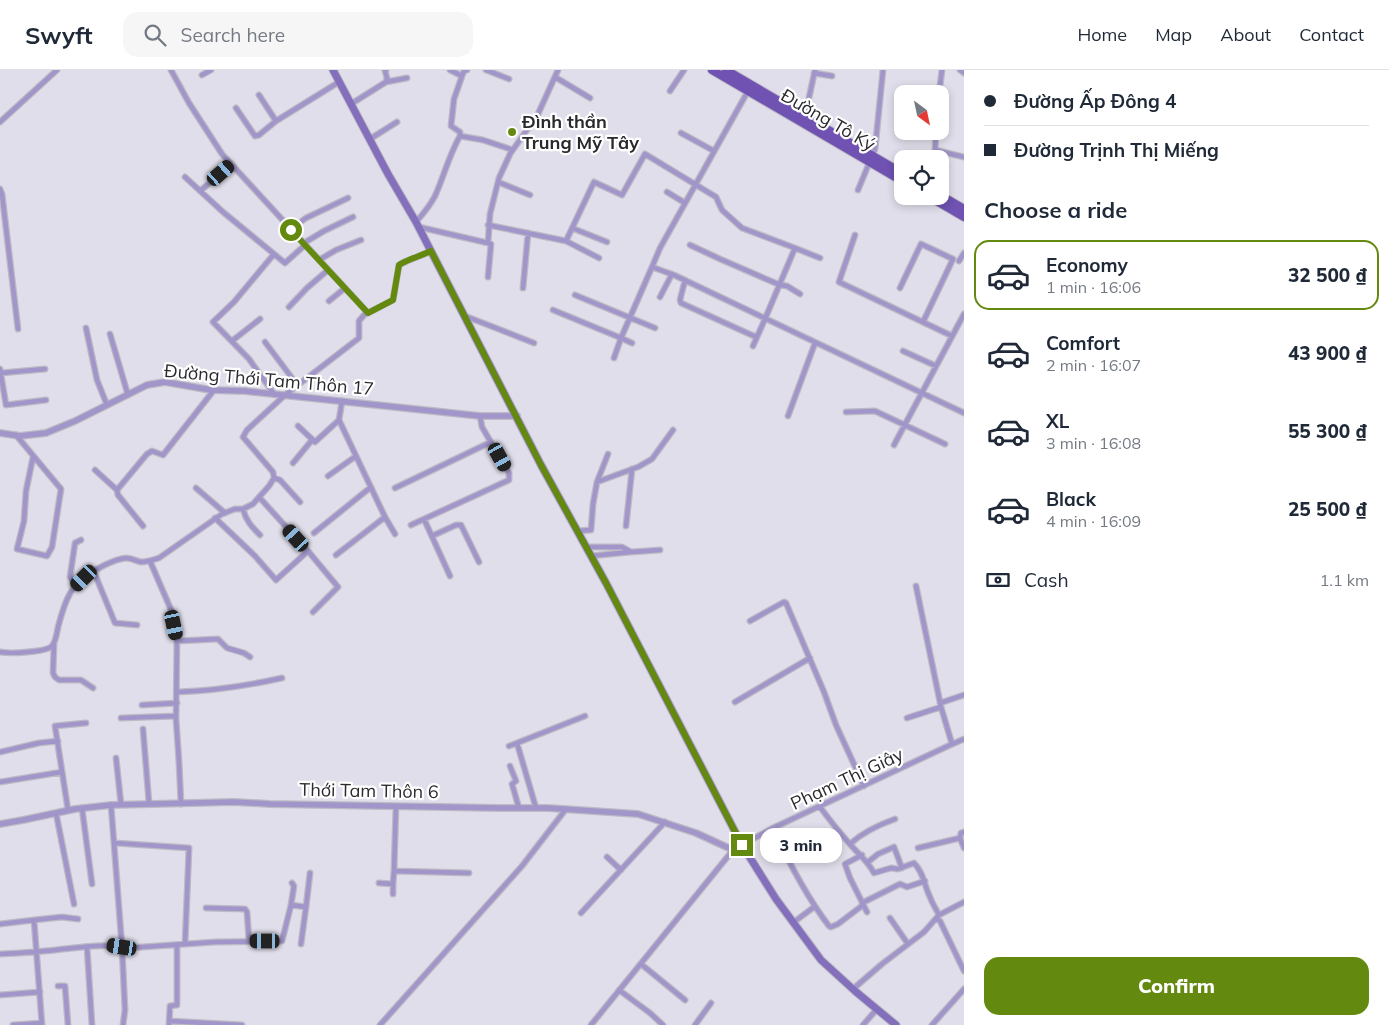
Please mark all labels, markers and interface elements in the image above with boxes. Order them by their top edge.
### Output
search box [123,12,473,57]
text: Swyft [25,20,93,50]
icon: search [141,21,169,49]
text: Search here [181,23,285,47]
text: Home [1077,23,1127,46]
text: Map [1155,23,1192,46]
text: About [1220,23,1271,46]
text: Contact [1299,23,1364,46]
street label: Đường Tô Ký [777,83,880,156]
north arrow [894,85,949,140]
map controls [894,85,949,205]
text: Đường Ấp Đông 4 [1014,89,1176,113]
place label: Đình thần Trung Mỹ Tây [521,110,639,154]
marker: Đình thần Trung Mỹ Tây [506,126,518,138]
text: Đường Trịnh Thị Miếng [1014,138,1219,162]
button: locate [894,150,949,205]
car [204,157,237,189]
text: Choose a ride [984,196,1127,224]
route start [280,219,302,241]
icon: car [986,253,1031,298]
text: Economy [1046,253,1128,277]
text: 32 500 ₫ [1288,263,1367,287]
text: 1 min · 16:06 [1046,277,1141,297]
icon: car [986,331,1031,376]
text: Comfort [1046,331,1120,355]
text: 43 900 ₫ [1288,341,1367,365]
text: 2 min · 16:07 [1046,355,1141,375]
street label: Đường Thới Tam Thôn 17 [163,359,375,400]
icon: car [986,409,1031,454]
text: XL [1046,409,1069,433]
text: 55 300 ₫ [1288,419,1367,443]
text: 3 min · 16:08 [1046,433,1141,453]
car [486,440,513,474]
icon: car [986,487,1031,532]
text: Black [1046,487,1096,511]
text: 25 500 ₫ [1288,497,1367,521]
text: 4 min · 16:09 [1046,511,1141,531]
car [280,522,311,554]
car [68,562,99,594]
icon: cash [984,566,1012,594]
text: Cash [1024,568,1069,592]
text: 1.1 km [1320,570,1369,590]
car [163,609,184,641]
street label: Phạm Thị Giây [787,742,907,815]
street label: Thới Tam Thôn 6 [299,778,439,803]
callout: 3 min [760,828,842,862]
route end [731,834,753,856]
text: 3 min [780,835,822,855]
car [250,934,280,949]
car [106,937,137,957]
button: Confirm [984,957,1369,1015]

